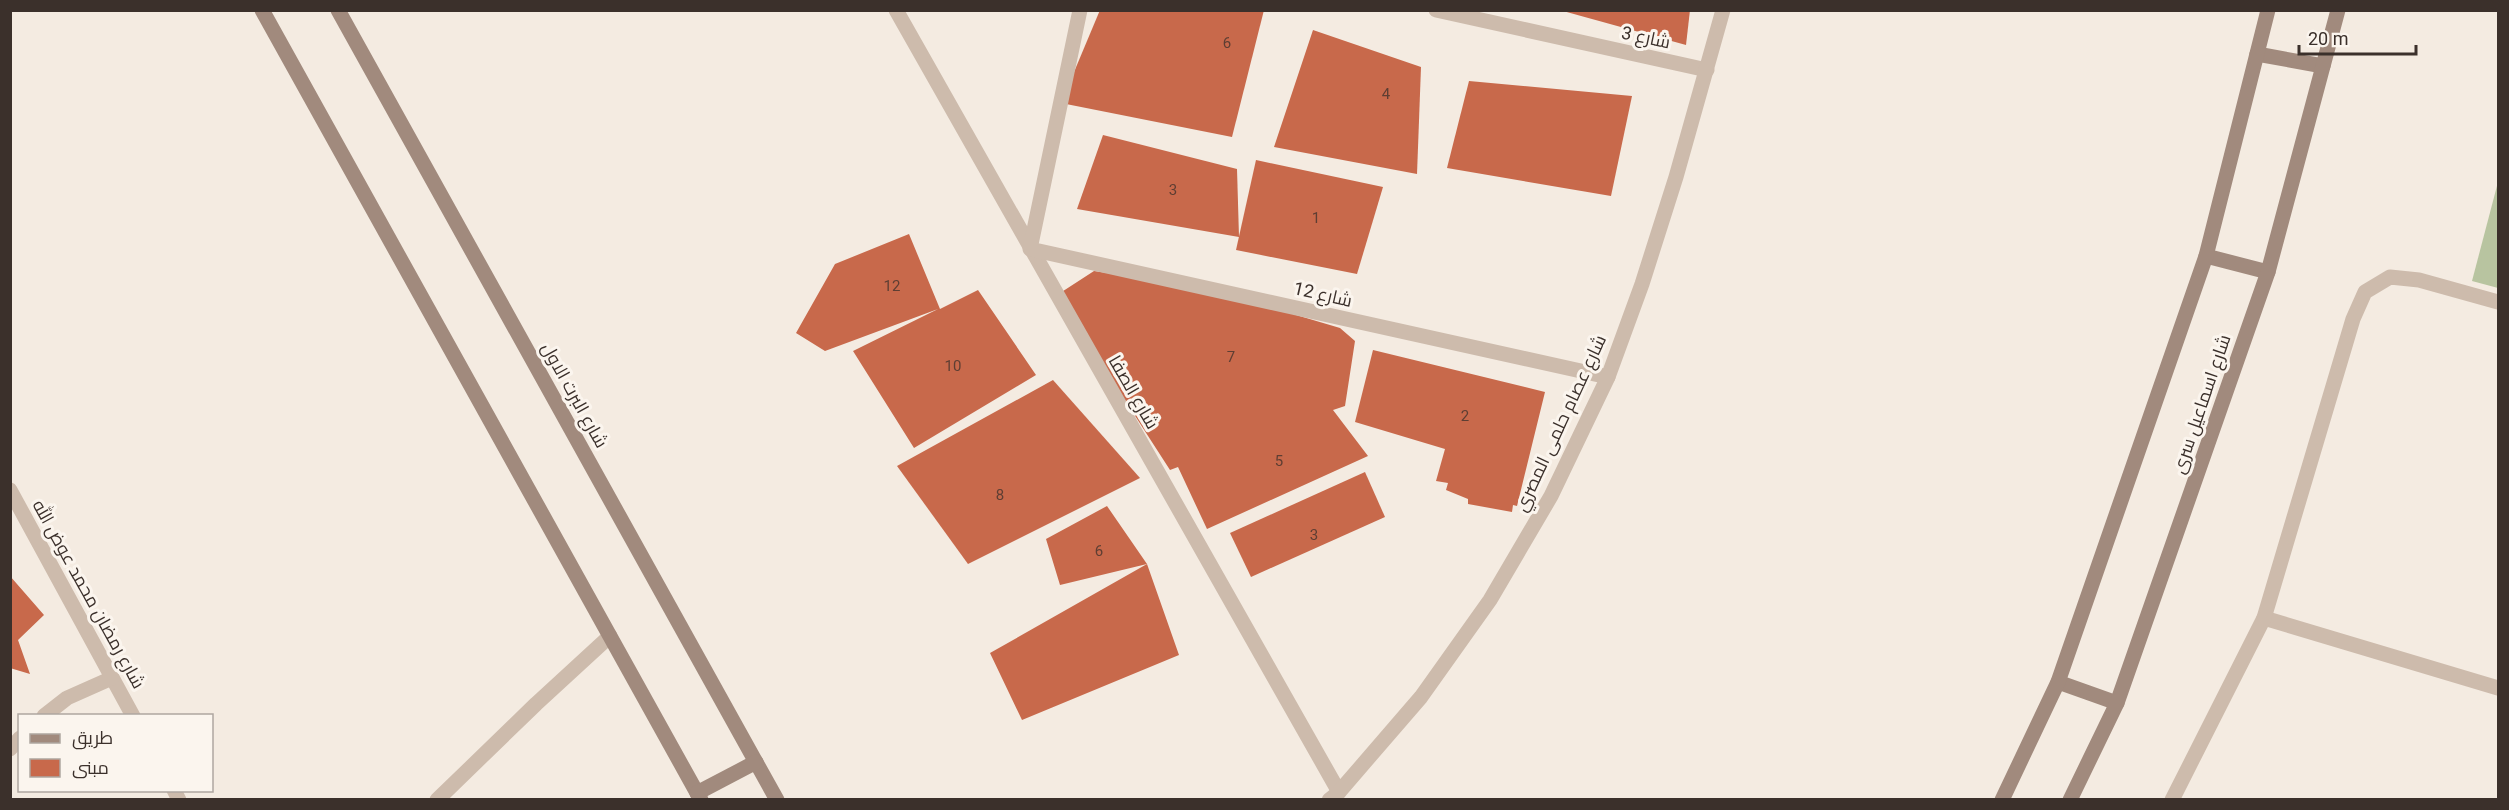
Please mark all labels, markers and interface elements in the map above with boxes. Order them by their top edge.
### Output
scale bar [2299,18,2416,56]
street label: شارع 3 [1619,22,1672,54]
text: 20 m [2308,28,2348,49]
house number: 6 [1223,34,1231,52]
house number: 4 [1382,85,1391,103]
house number: 3 [1169,181,1177,199]
house number: 1 [1312,209,1320,227]
house number: 12 [884,277,900,295]
street label: شارع 12 [1291,277,1354,313]
street label: شارع عصام حلمى المصري [1510,331,1614,516]
street label: شارع اسماعيل سرى [2167,332,2237,477]
street label: شارع البرت الاول [536,339,612,452]
house number: 7 [1227,348,1235,366]
street label: شارع الصفا [1103,352,1163,433]
house number: 10 [945,357,961,375]
house number: 2 [1461,407,1469,425]
house number: 5 [1275,452,1283,470]
house number: 8 [996,486,1004,504]
street label: شارع رمضان محمد عوض الله [27,496,150,693]
house number: 3 [1310,526,1318,544]
house number: 6 [1095,542,1103,560]
legend [18,714,213,792]
text: طريق [72,727,113,750]
text: مبنى [72,757,109,779]

